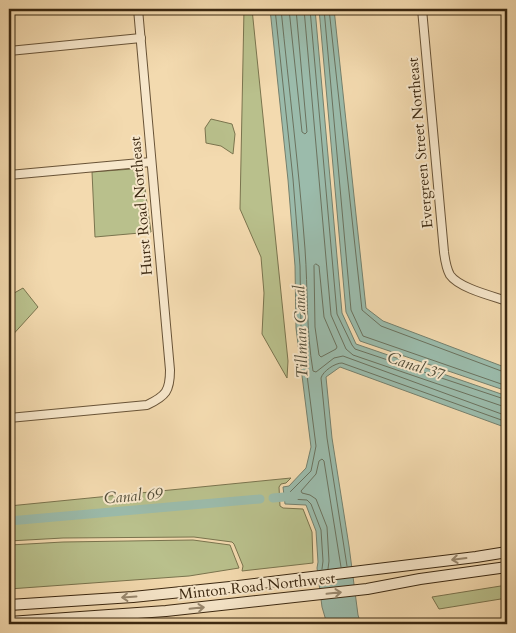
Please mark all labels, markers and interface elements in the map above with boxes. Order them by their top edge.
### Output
street label: Evergreen Street Northeast [403,56,437,229]
street label: Hurst Road Northeast [125,135,157,276]
water label: Tillman Canal [288,284,314,379]
water label: Canal 37 [384,346,448,386]
water label: Canal 69 [103,482,164,510]
one-way arrow [451,554,467,564]
street label: Minton Road Northwest [178,568,336,604]
one-way arrow [326,588,342,598]
one-way arrow [121,592,137,601]
one-way arrow [189,603,205,613]

